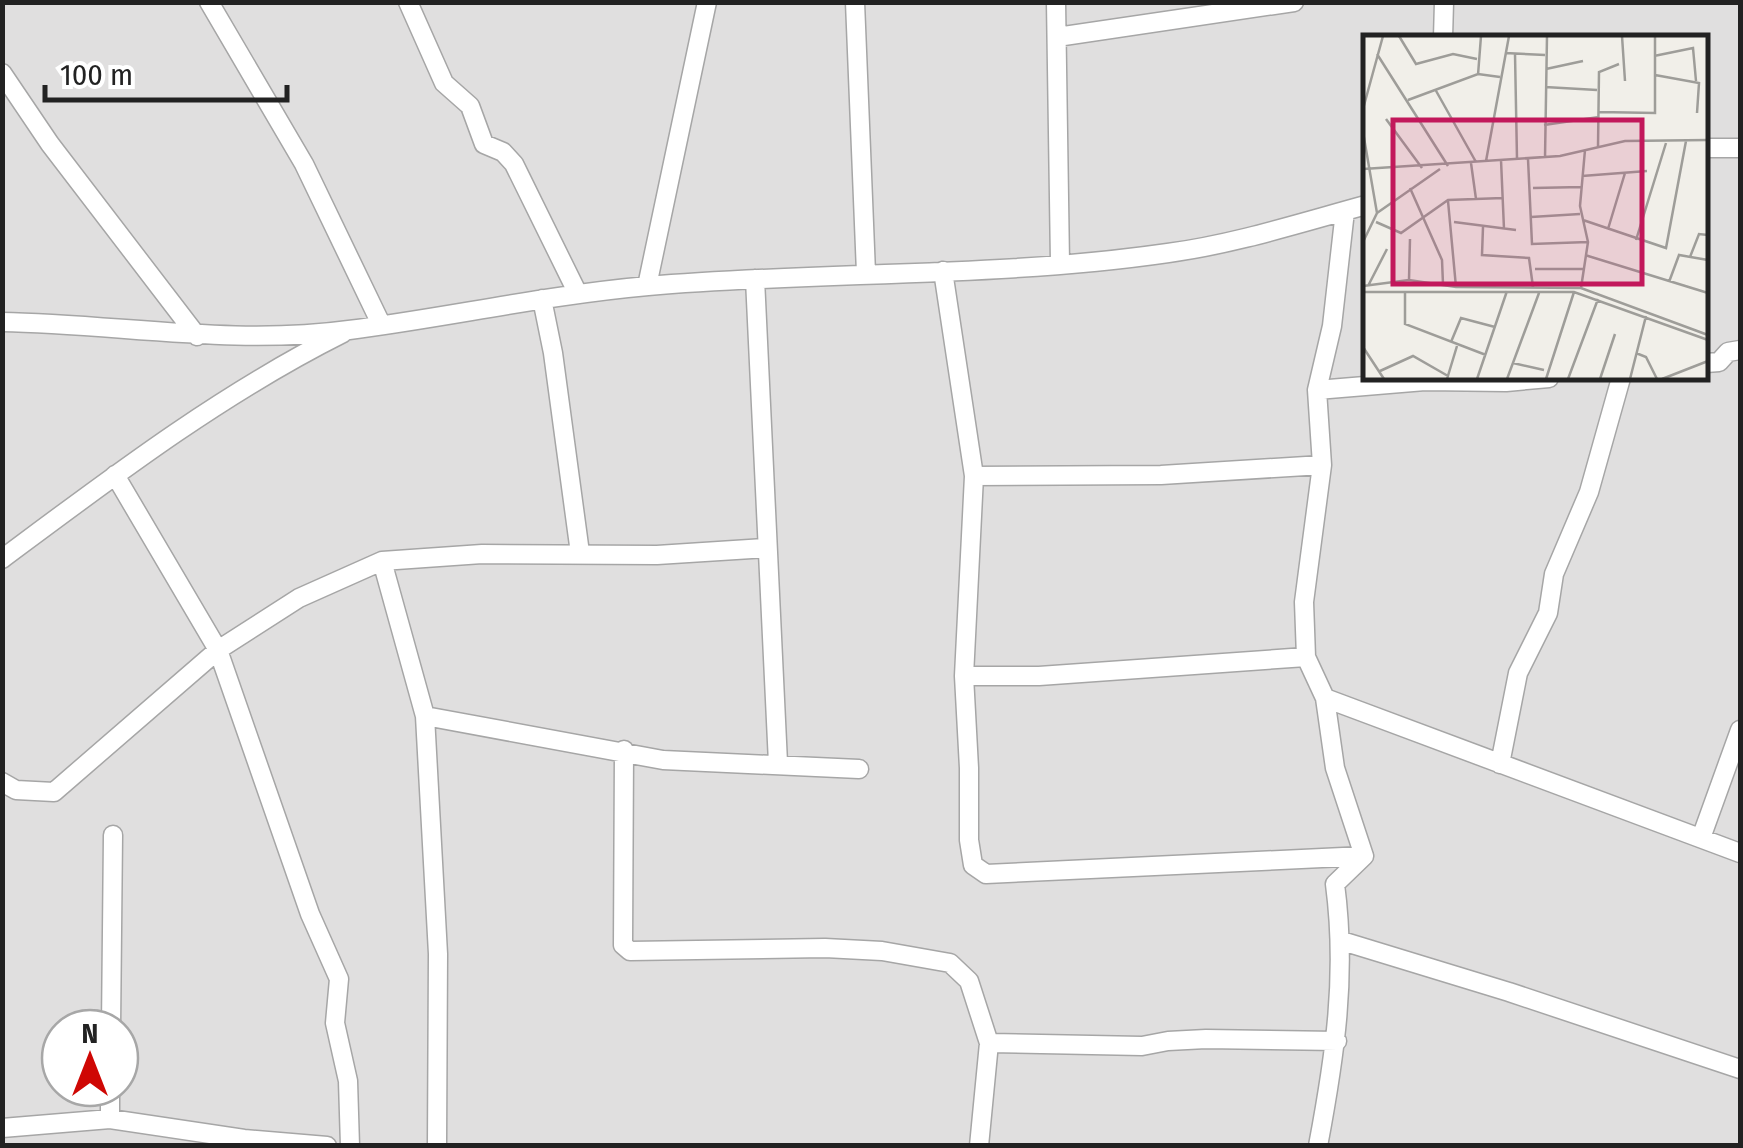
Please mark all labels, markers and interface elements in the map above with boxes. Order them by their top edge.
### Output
inset map [1363,35,1708,380]
scale bar [45,40,288,102]
text: 100 m [60,57,133,93]
north arrow [40,1008,140,1108]
text: N [82,1017,98,1050]

